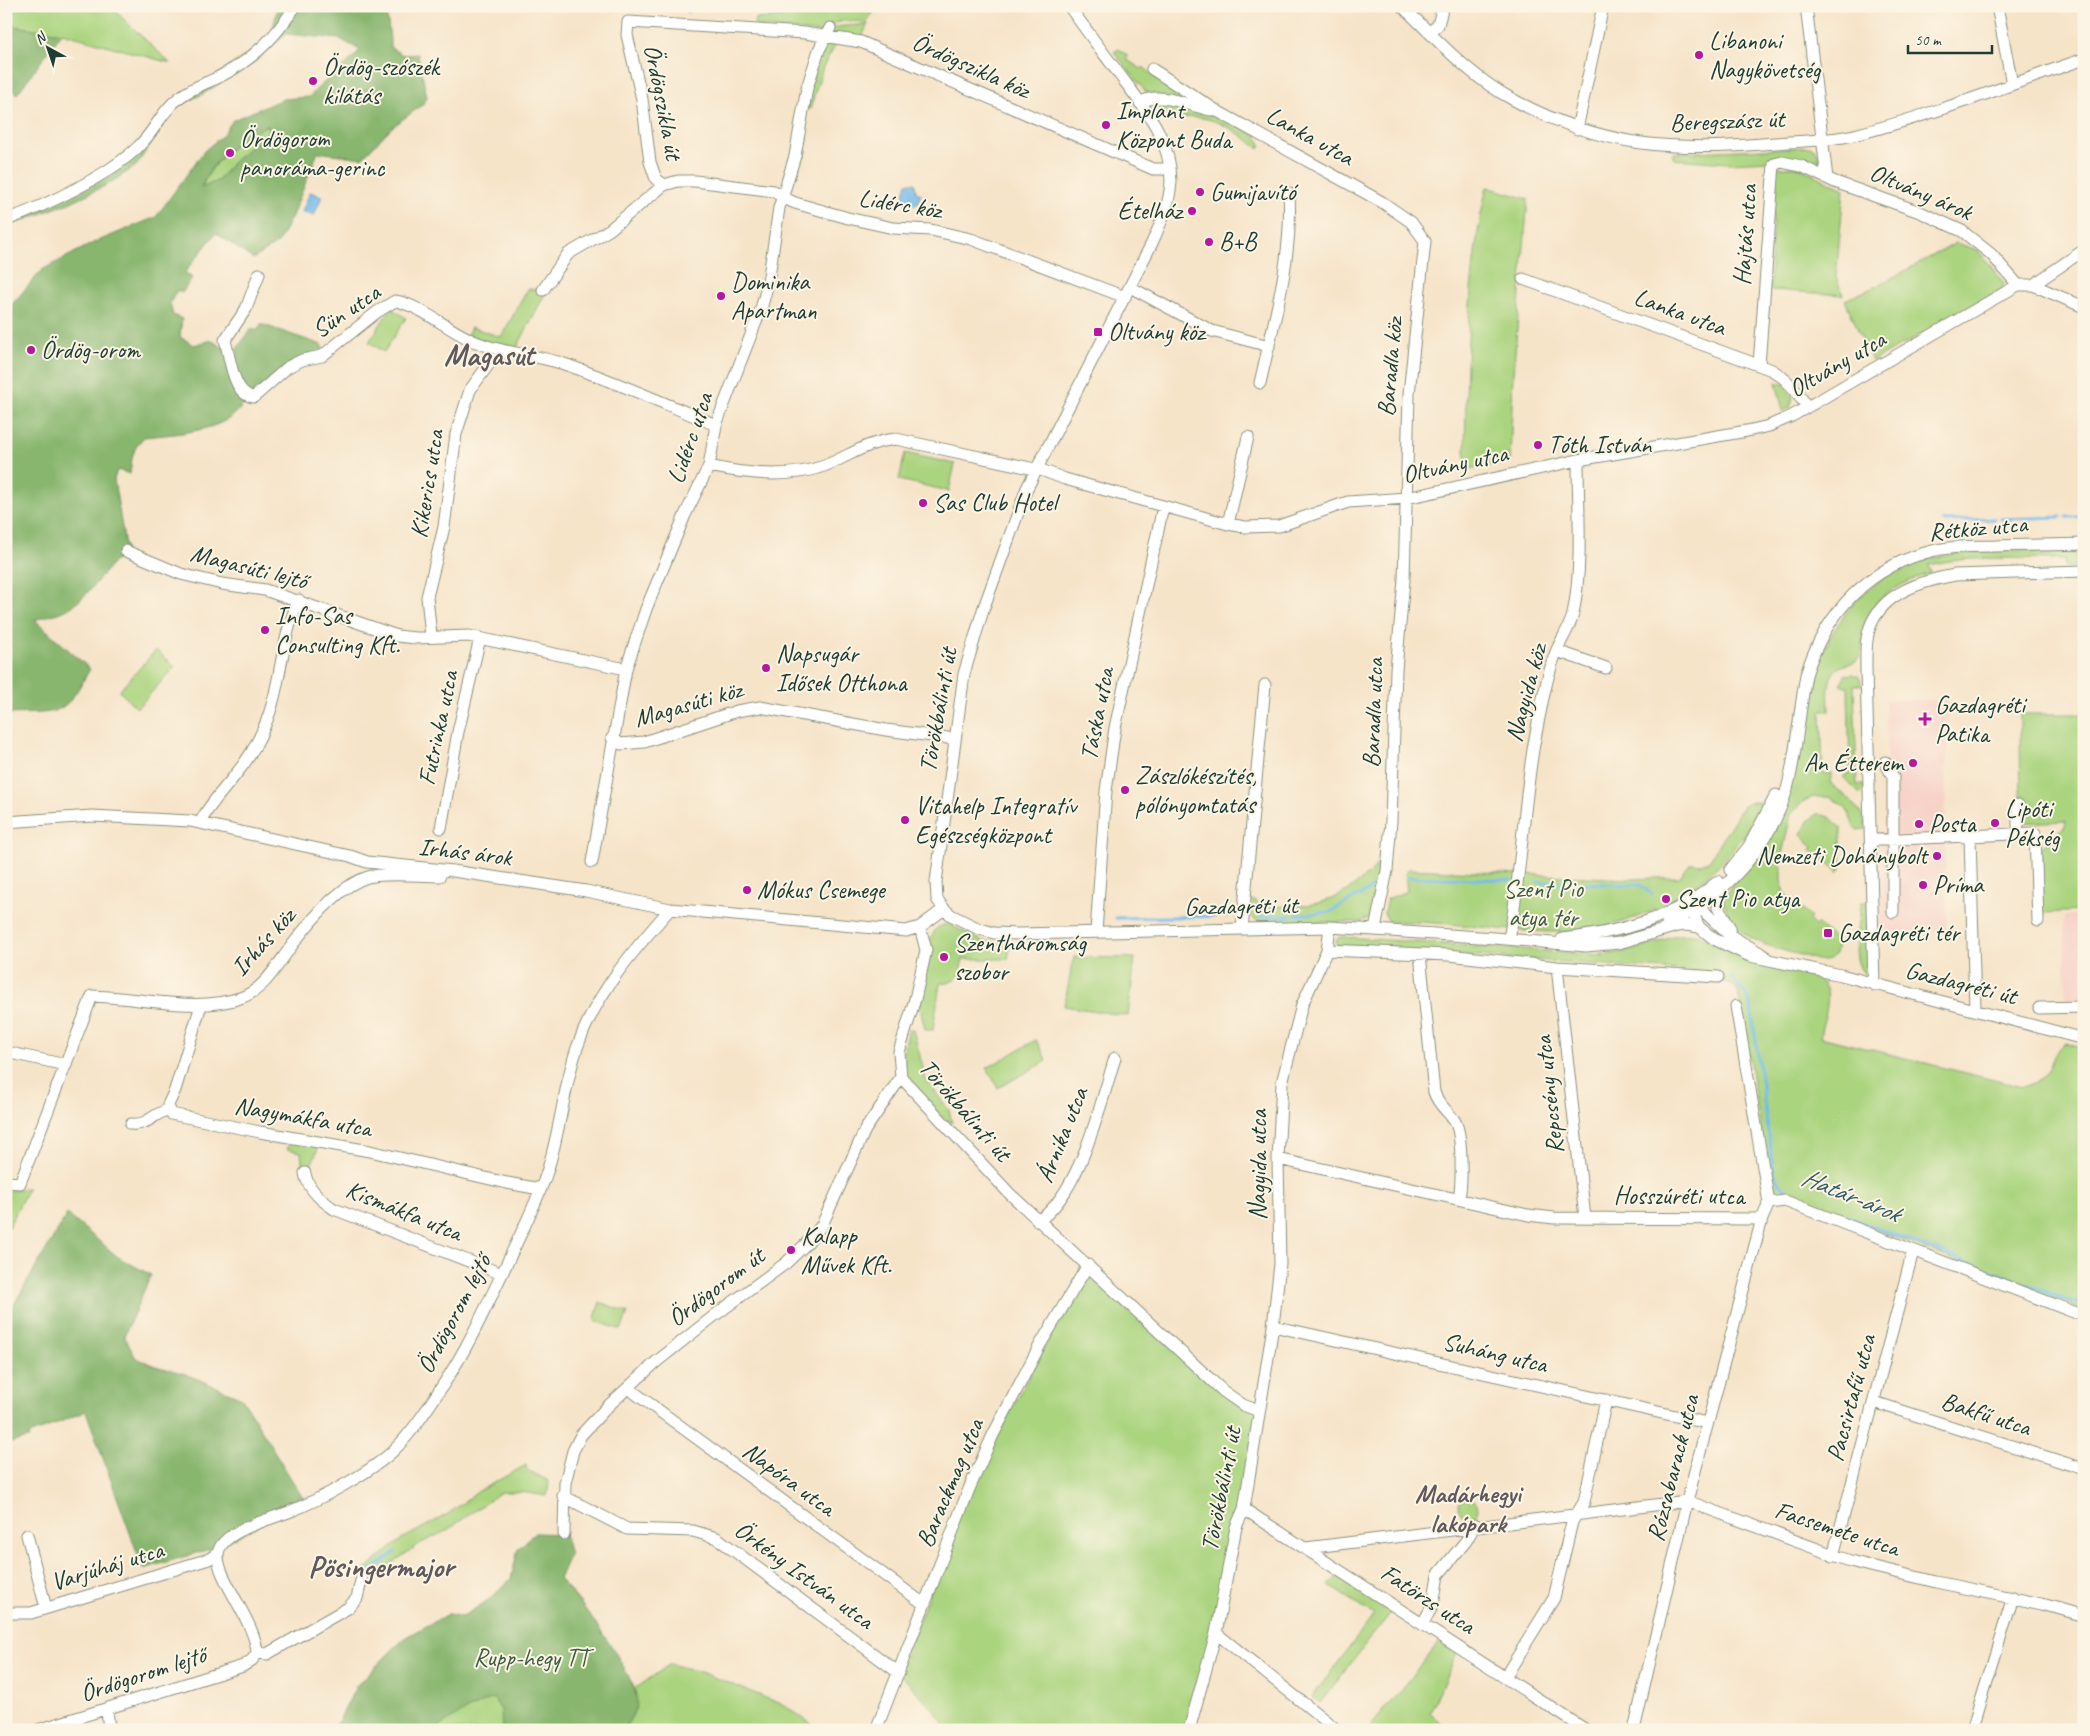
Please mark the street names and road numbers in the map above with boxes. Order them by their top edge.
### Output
street label: Ördögszikla köz [907,26,1038,107]
street label: Ördögszikla út [636,42,690,165]
street label: Lanka utca [1261,99,1361,174]
street label: Beregszász út [1669,103,1787,139]
street label: Oltvány árok [1865,156,1979,229]
street label: Lidérc köz [856,182,947,227]
street label: Hajtás utca [1726,182,1765,286]
street label: Sün utca [306,276,388,345]
street label: Lanka utca [1630,281,1732,344]
street label: Baradla köz [1370,313,1411,418]
street label: Oltvány utca [1783,322,1893,405]
street label: Lidérc utca [660,387,721,488]
street label: Kikerics utca [403,426,452,540]
street label: Oltvány utca [1399,437,1513,491]
street label: Rétköz utca [1928,508,2030,548]
street label: Magasúti lejtő [187,537,315,598]
street label: Nagyida köz [1498,638,1555,745]
street label: Törökbálinti út [911,643,965,775]
street label: Baradla utca [1355,656,1391,768]
street label: Táska utca [1072,662,1122,763]
street label: Futrinka utca [410,666,466,788]
street label: Magasúti köz [630,673,749,735]
street label: Irhás árok [417,830,515,874]
street label: Gazdagréti út [1184,889,1301,923]
street label: Irhás köz [224,899,304,983]
street label: Gazdagréti út [1902,954,2023,1013]
street label: Repcsény utca [1527,1032,1571,1156]
street label: Törökbálinti út [912,1052,1020,1170]
street label: Árnika utca [1028,1081,1096,1187]
street label: Nagymákfa utca [232,1089,377,1145]
street label: Nagyida utca [1242,1108,1274,1220]
street label: Kismákfa utca [341,1173,469,1250]
street label: Hosszúréti utca [1614,1180,1747,1212]
street label: Ördögorom út [661,1239,773,1334]
street label: Ördögorom lejtő [409,1245,501,1379]
street label: Suháng utca [1440,1325,1552,1381]
street label: Pacsirtafű utca [1819,1329,1884,1465]
street label: Bakfű utca [1937,1385,2037,1444]
street label: Rózsabarack utca [1639,1389,1707,1545]
street label: Barackmag utca [909,1412,992,1552]
street label: Törökbálinti út [1193,1422,1249,1554]
street label: Napóra utca [736,1435,844,1525]
street label: Facsemete utca [1771,1494,1906,1565]
street label: Örkény István utca [728,1514,882,1637]
street label: Varjúháj utca [47,1533,169,1598]
street label: Fatörzs utca [1375,1557,1483,1642]
street label: Ördögorom lejtő [76,1637,214,1709]

